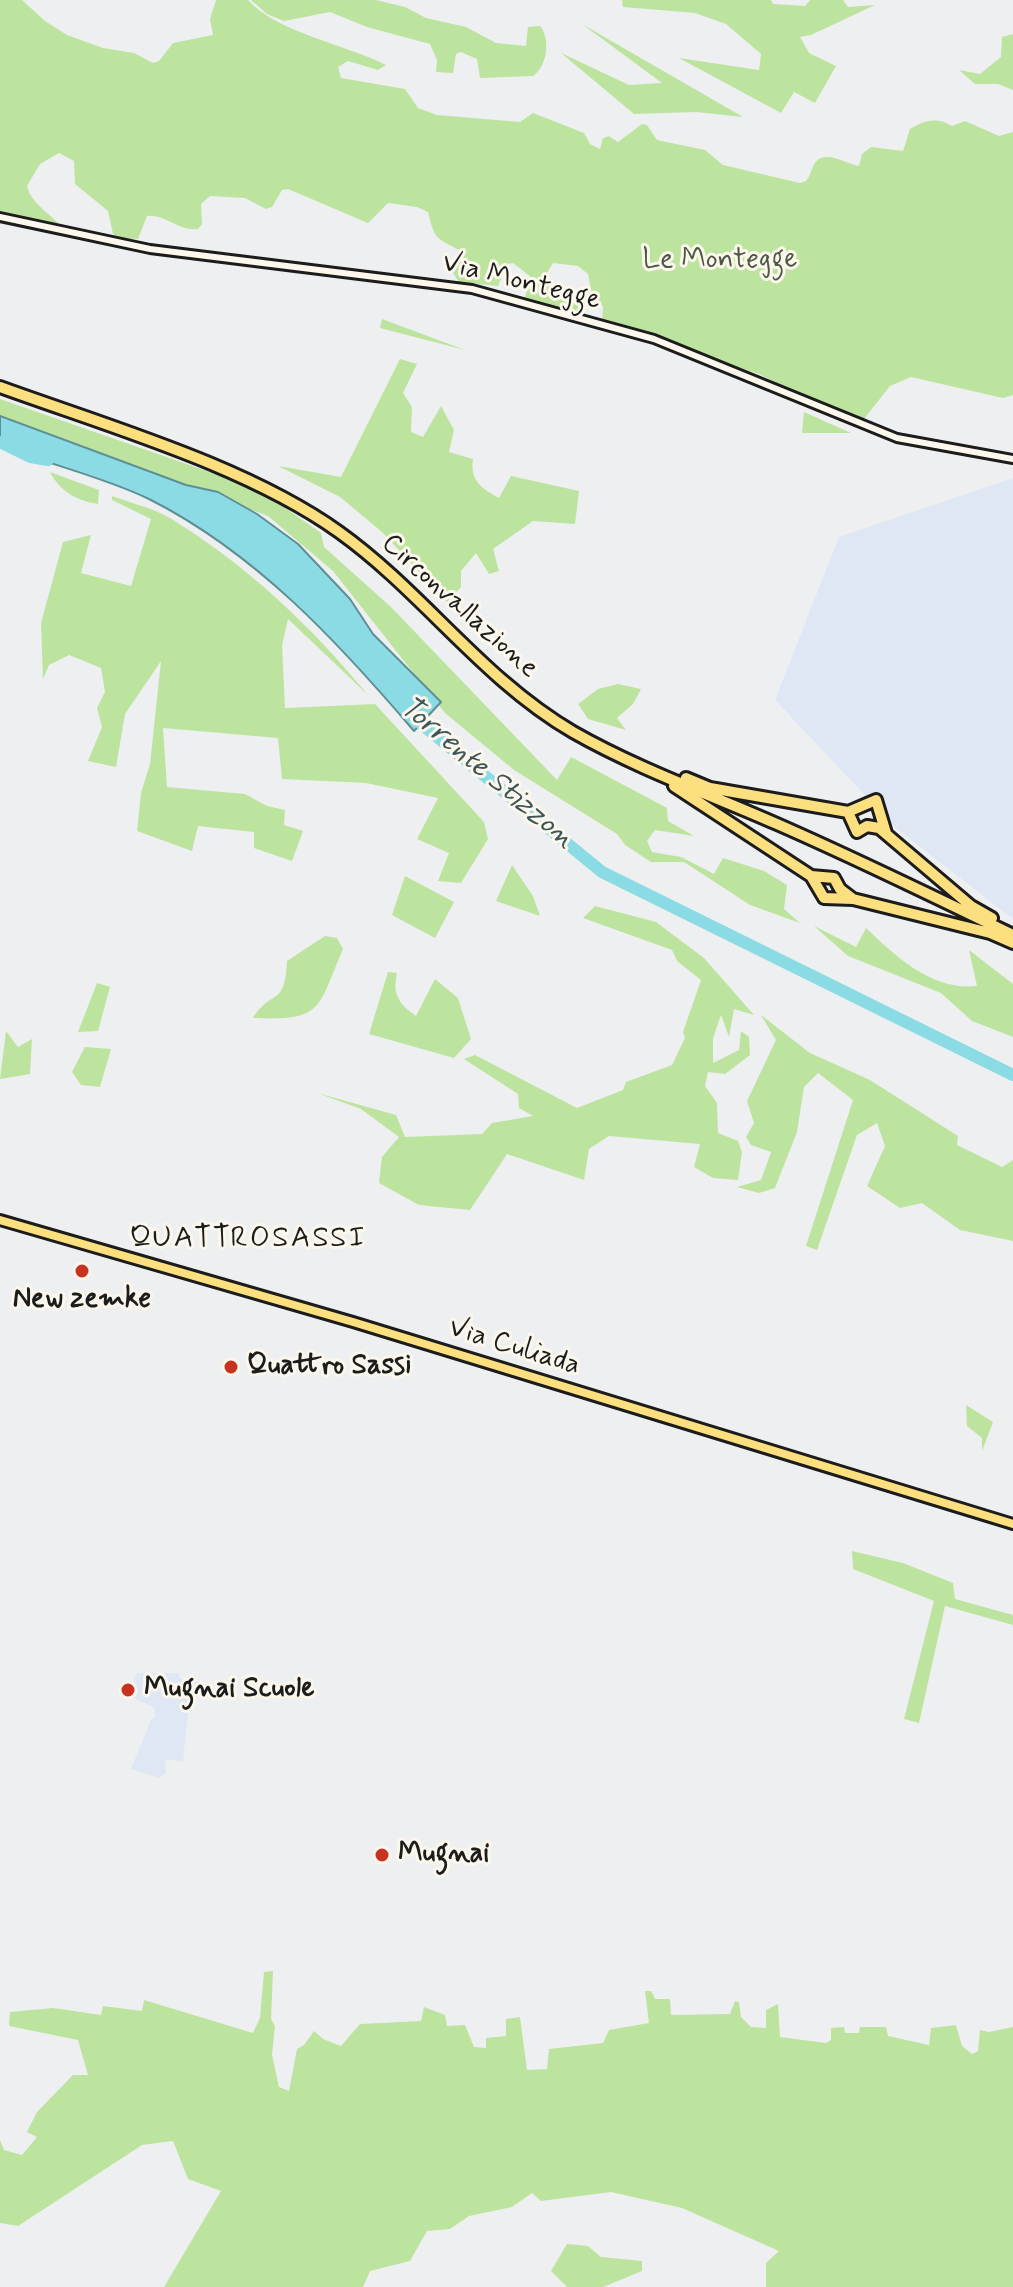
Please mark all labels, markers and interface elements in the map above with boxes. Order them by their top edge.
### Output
park label: Le Montegge [643,244,797,278]
street label: Via Montegge [438,247,604,319]
street label: Circonvallazione [373,528,545,686]
water label: Torrente Stizzon [391,690,581,858]
district label: QUATTROSASSI [127,1222,369,1258]
marker: New zemke [73,1262,91,1280]
place label: New zemke [13,1283,151,1317]
street label: Via Culiada [444,1312,584,1384]
place label: Quattro Sassi [247,1350,412,1384]
marker: Quattro Sassi [222,1358,240,1376]
place label: Mugnai Scuole [144,1673,314,1707]
marker: Mugnai Scuole [119,1681,137,1699]
place label: Mugnai [398,1838,490,1872]
marker: Mugnai [373,1846,391,1864]

